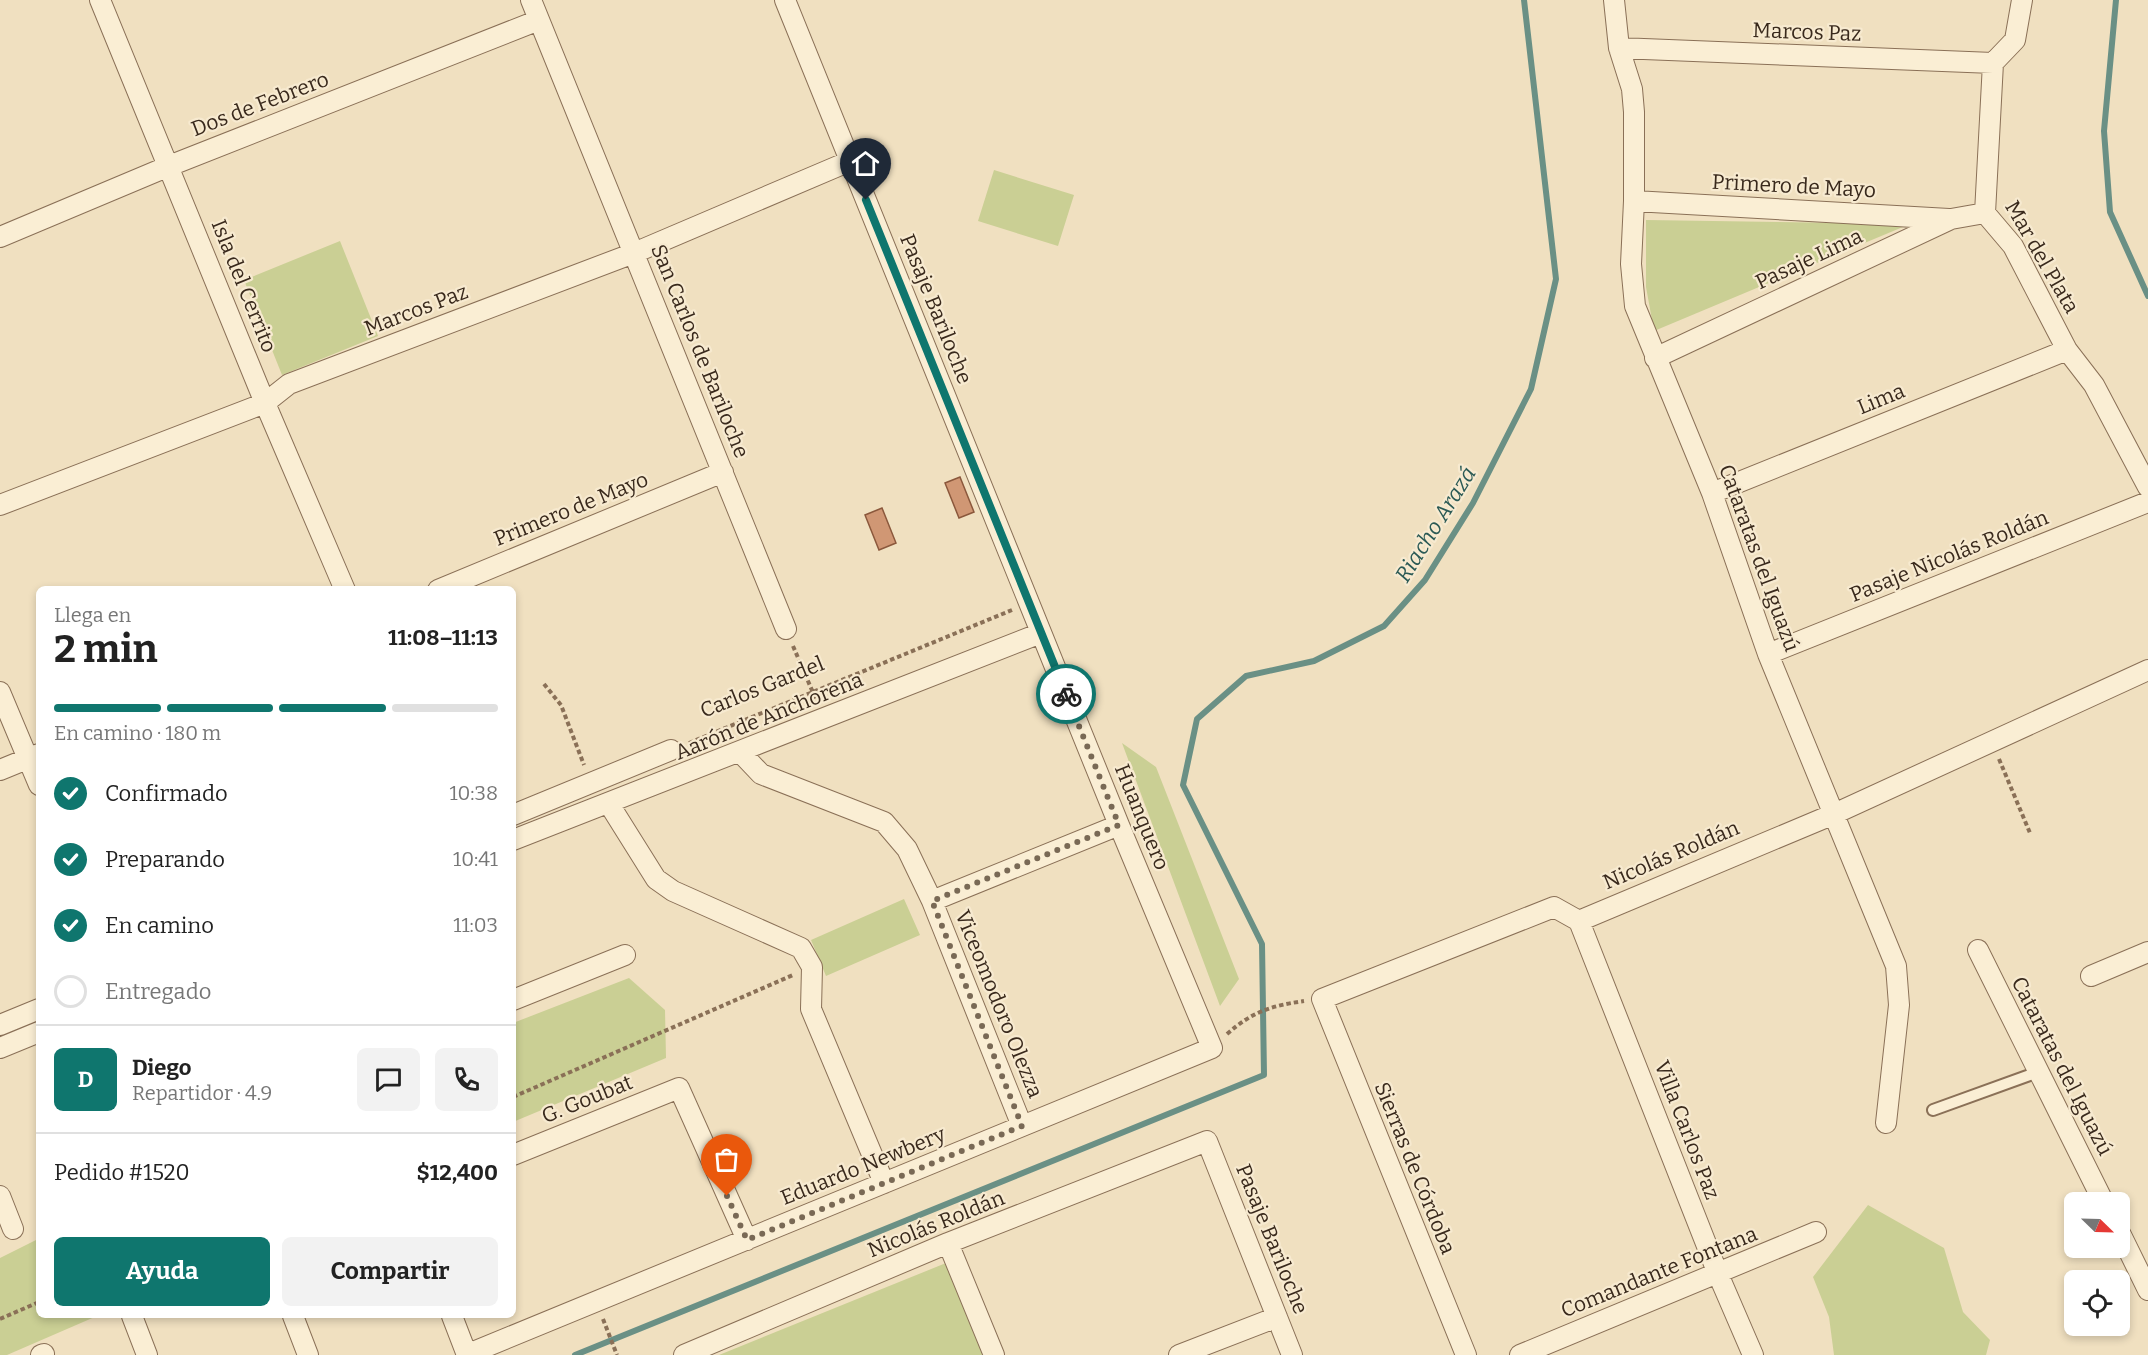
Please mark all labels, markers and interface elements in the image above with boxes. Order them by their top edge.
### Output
street label: Marcos Paz [1752,17,1862,47]
street label: Dos de Febrero [188,66,332,142]
pin [840,138,891,200]
icon: home [849,147,882,180]
street label: Primero de Mayo [1711,169,1877,203]
street label: Mar del Plata [1999,196,2085,318]
street label: Isla del Cerrito [206,216,282,356]
street label: Pasaje Lima [1751,223,1867,295]
street label: Pasaje Bariloche [894,230,978,388]
street label: San Carlos de Bariloche [645,240,755,462]
street label: Marcos Paz [360,278,472,342]
street label: Lima [1853,378,1909,420]
water label: Riacho Arazá [1389,461,1482,587]
street label: Cataratas del Iguazú [1713,461,1805,655]
street label: Primero de Mayo [490,466,652,552]
street label: Pasaje Nicolás Roldán [1846,504,2052,608]
text: Llega en [54,603,131,627]
text: 11:08–11:13 [388,624,498,651]
text: 2 min [54,626,158,672]
street label: Carlos Gardel [696,650,828,724]
courier [1036,664,1096,724]
street label: Aarón de Anchorena [671,666,867,766]
icon: bike [1050,678,1083,711]
text: En camino · 180 m [54,721,221,745]
street label: Huanquero [1109,760,1175,874]
icon: check [54,777,87,810]
text: Confirmado [105,780,228,807]
text: 10:38 [449,781,498,805]
street label: Nicolás Roldán [1599,815,1743,895]
icon: check [54,843,87,876]
text: Preparando [105,846,225,873]
text: 10:41 [453,847,498,871]
street label: Viceomodoro Olezza [949,906,1049,1102]
icon: check [54,909,87,942]
text: En camino [105,912,214,939]
text: 11:03 [453,913,498,937]
street label: Cataratas del Iguazú [2006,972,2118,1160]
text: Entregado [105,978,211,1005]
button: chat [357,1048,420,1111]
button: phone [435,1048,498,1111]
text: Diego [132,1054,191,1081]
street label: Villa Carlos Paz [1649,1057,1725,1203]
text: D [78,1066,93,1093]
street label: G. Goubat [538,1069,637,1129]
street label: Sierras de Córdoba [1369,1078,1462,1258]
text: Repartidor · 4.9 [132,1081,272,1105]
street label: Eduardo Newbery [777,1121,950,1211]
pin [701,1134,752,1196]
icon: bag [710,1143,743,1176]
text: Pedido #1520 [54,1159,190,1186]
text: $12,400 [417,1159,498,1186]
street label: Pasaje Bariloche [1230,1160,1314,1318]
street label: Nicolás Roldán [864,1185,1008,1263]
north arrow [2064,1192,2130,1258]
map controls [2064,1192,2130,1336]
street label: Comandante Fontana [1557,1220,1762,1323]
button: Ayuda [54,1237,270,1306]
button: Compartir [282,1237,498,1306]
button: locate [2064,1270,2130,1336]

